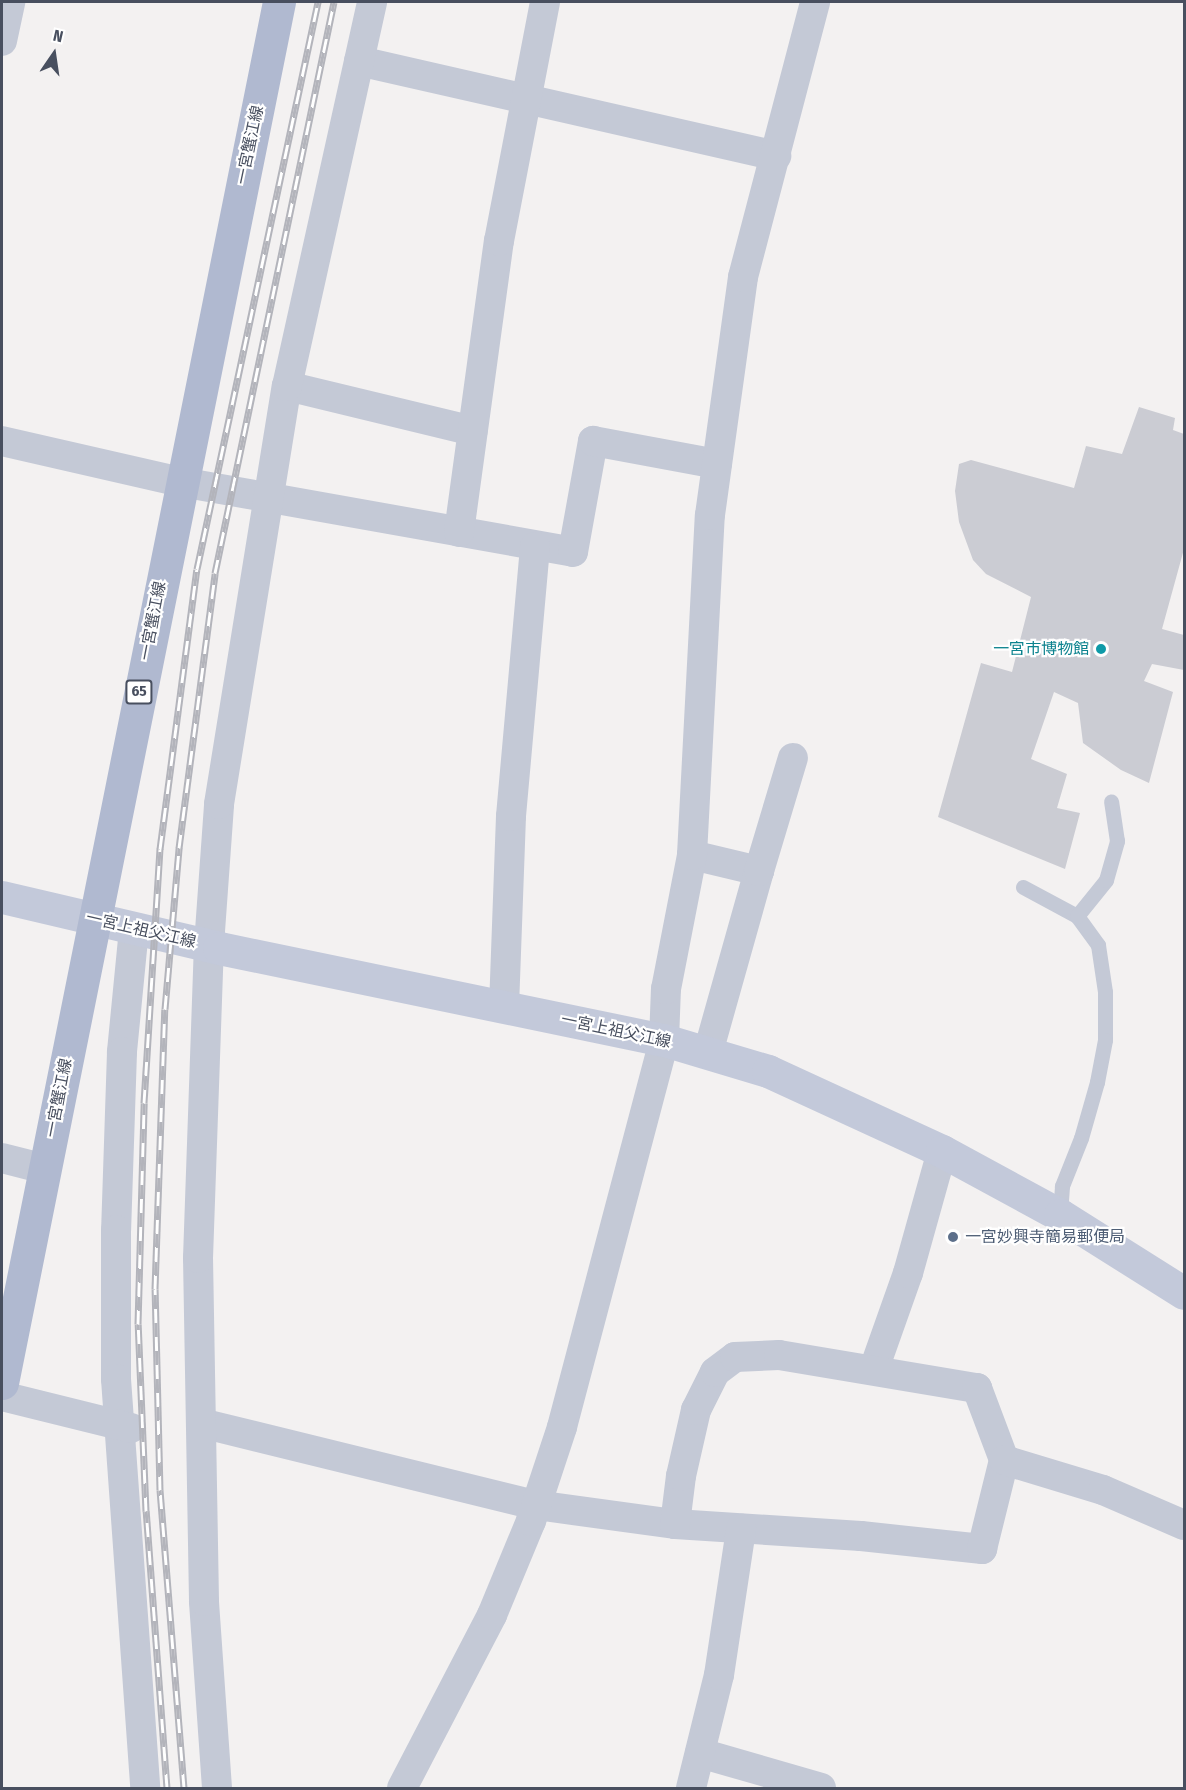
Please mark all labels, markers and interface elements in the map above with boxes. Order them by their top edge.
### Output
north arrow [24,24,84,84]
text: N [51,26,65,46]
street label: 一宮蟹江線 [232,104,268,186]
street label: 一宮蟹江線 [136,580,170,662]
place label: 一宮市博物館 [993,639,1089,659]
marker: 一宮市博物館 [1094,642,1108,656]
road number: 65 [124,680,154,704]
street label: 一宮上祖父江線 [84,908,198,952]
street label: 一宮上祖父江線 [559,1010,673,1052]
street label: 一宮蟹江線 [42,1057,76,1139]
place label: 一宮妙興寺簡易郵便局 [965,1227,1125,1247]
marker: 一宮妙興寺簡易郵便局 [946,1230,960,1244]

